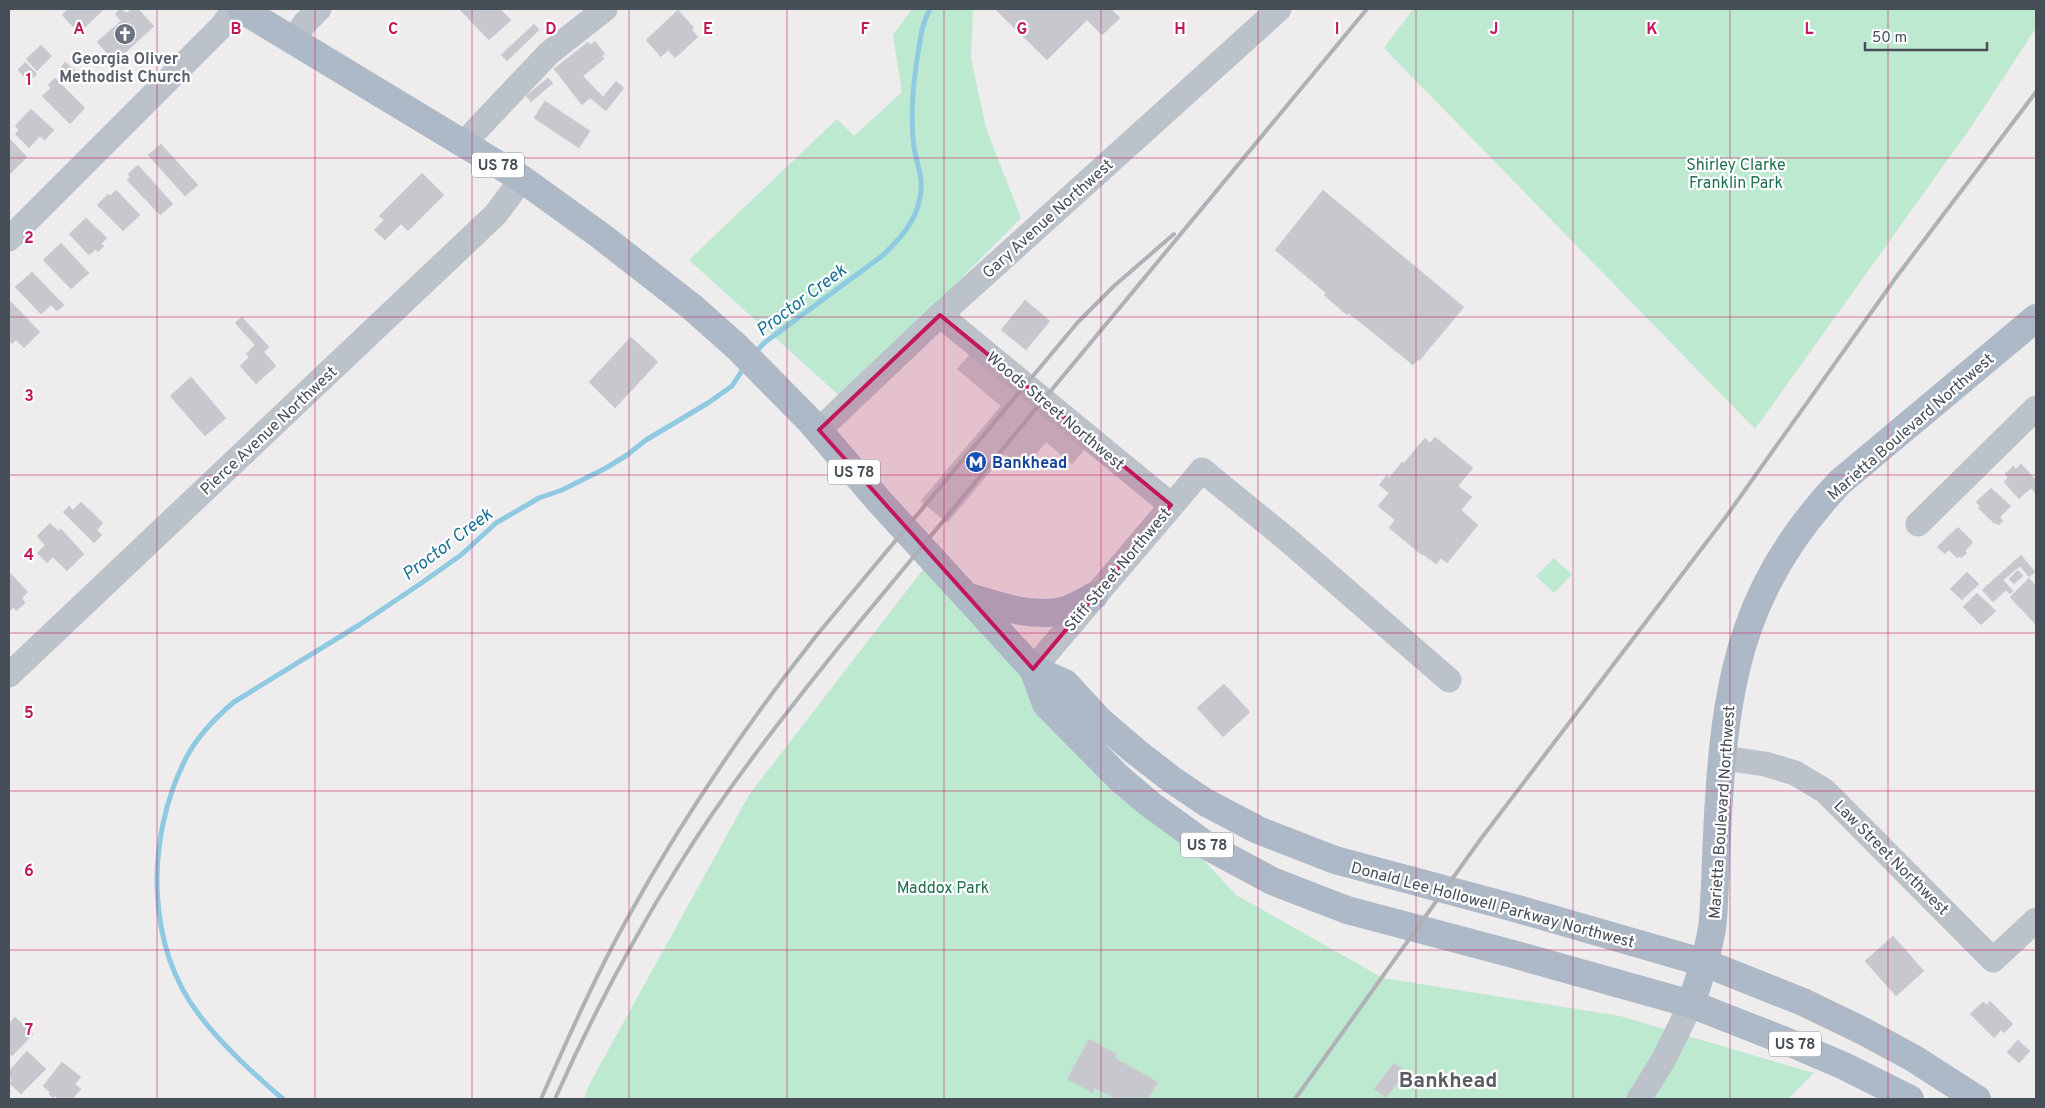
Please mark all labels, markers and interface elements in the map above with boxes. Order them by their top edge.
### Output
text: A [73,20,85,40]
text: B [230,20,242,40]
text: C [388,20,398,40]
text: D [545,20,557,40]
text: E [703,20,713,40]
text: F [860,20,870,40]
text: G [1017,20,1027,40]
text: H [1174,20,1186,40]
text: I [1335,20,1339,40]
text: J [1490,20,1498,40]
text: K [1646,20,1658,40]
text: L [1804,20,1814,40]
scale bar [1865,20,1988,52]
church icon: Georgia Oliver Methodist Church [113,22,137,46]
text: 50 m [1872,29,1907,48]
place label: Georgia Oliver Methodist Church [59,50,191,88]
text: 1 [26,71,32,91]
road number: US 78 [472,152,524,178]
street label: Gary Avenue Northwest [979,155,1118,284]
park label: Shirley Clarke Franklin Park [1686,156,1786,194]
text: 2 [24,229,34,249]
water label: Proctor Creek [752,259,852,343]
street label: Woods Street Northwest [982,348,1128,475]
street label: Marietta Boulevard Northwest [1824,350,1999,505]
street label: Pierce Avenue Northwest [197,363,342,500]
text: 3 [24,387,34,407]
metro station icon: Bankhead [964,450,988,474]
place label: Bankhead [992,454,1067,474]
road number: US 78 [828,460,880,484]
water label: Proctor Creek [398,503,498,587]
street label: Stiff Street Northwest [1061,504,1176,636]
text: 4 [24,546,34,566]
text: 5 [24,704,34,724]
street label: Marietta Boulevard Northwest [1706,705,1740,920]
street label: Law Street Northwest [1829,797,1952,920]
road number: US 78 [1181,832,1233,858]
street label: Donald Lee Hollowell Parkway Northwest [1349,858,1636,953]
text: 6 [24,862,34,882]
park label: Maddox Park [897,879,989,899]
text: 7 [25,1021,33,1041]
road number: US 78 [1769,1032,1821,1056]
district label: Bankhead [1399,1068,1497,1095]

